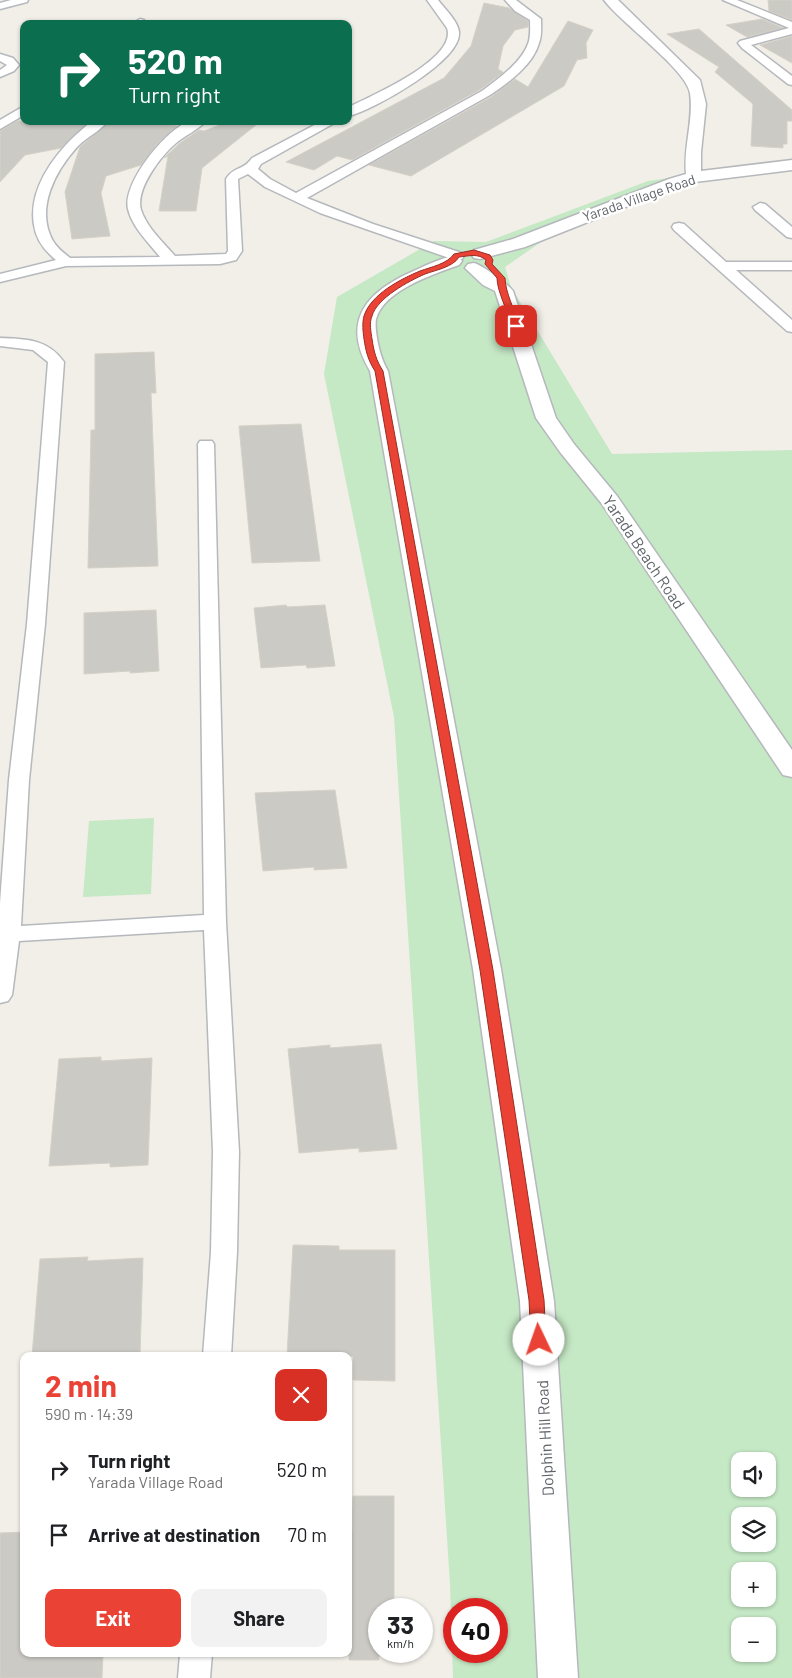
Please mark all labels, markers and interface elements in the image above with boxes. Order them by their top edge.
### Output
text: 520 m [128,39,223,81]
icon: right [45,40,110,105]
text: Turn right [128,81,221,107]
street label: Yarada Village Road [580,170,698,225]
pin [495,305,537,347]
icon: arrive [502,312,530,340]
street label: Yarada Beach Road [599,491,689,612]
position arrow [512,1313,564,1365]
text: 2 min [45,1367,117,1403]
button: close [275,1369,327,1421]
street label: Dolphin Hill Road [532,1380,557,1497]
text: 590 m · 14:39 [45,1404,133,1423]
text: Turn right [88,1449,170,1472]
map controls [731,1452,776,1662]
button: sound [731,1452,776,1497]
icon: right [45,1456,73,1484]
text: 520 m [277,1458,327,1481]
text: Yarada Village Road [88,1472,223,1491]
button: layers [731,1507,776,1552]
icon: arrive [45,1521,73,1549]
text: Arrive at destination [88,1523,260,1546]
text: 70 m [288,1523,327,1546]
button: + [731,1562,776,1607]
button: Exit [45,1589,181,1647]
button: Share [191,1589,327,1647]
speed limit sign: 40 [443,1598,508,1663]
text: 33 [387,1609,414,1639]
button: − [731,1617,776,1662]
text: km/h [387,1636,414,1650]

